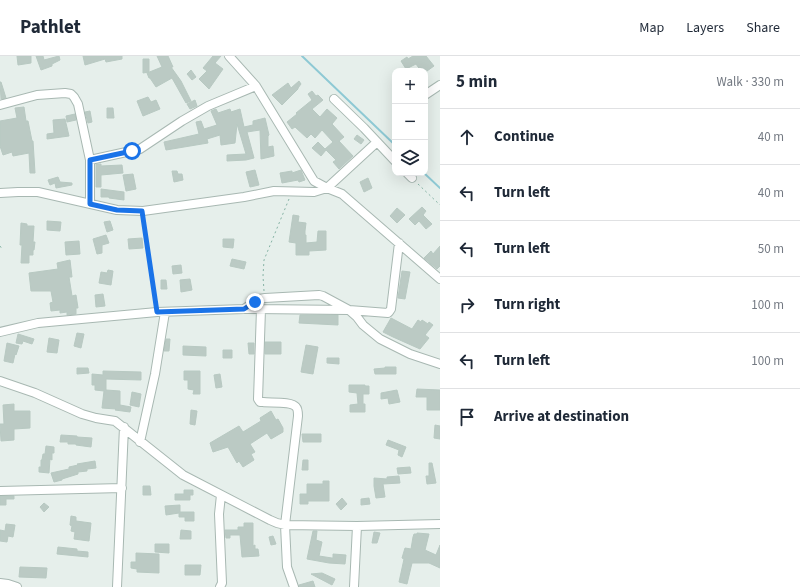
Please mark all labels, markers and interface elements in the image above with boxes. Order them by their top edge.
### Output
text: Pathlet [20,14,81,41]
text: Map [639,18,664,38]
text: Layers [686,18,724,38]
text: Share [746,18,780,38]
map controls [392,68,428,176]
button: + [392,68,428,104]
text: 5 min [456,70,497,94]
text: Walk · 330 m [716,73,784,91]
button: − [392,104,428,140]
icon: ahead [456,126,478,148]
text: Continue [494,126,554,147]
text: 40 m [758,128,784,146]
button: layers [392,140,428,176]
route start [123,142,141,160]
icon: left [456,182,478,204]
text: Turn left [494,182,550,203]
text: 40 m [758,184,784,202]
icon: left [456,238,478,260]
text: Turn left [494,238,550,259]
text: 50 m [758,240,784,258]
route end [246,293,264,311]
icon: right [456,294,478,316]
text: Turn right [494,294,560,315]
text: 100 m [751,296,784,314]
icon: left [456,350,478,372]
text: Turn left [494,350,550,371]
text: 100 m [751,352,784,370]
icon: arrive [456,406,478,428]
text: Arrive at destination [494,406,629,427]

